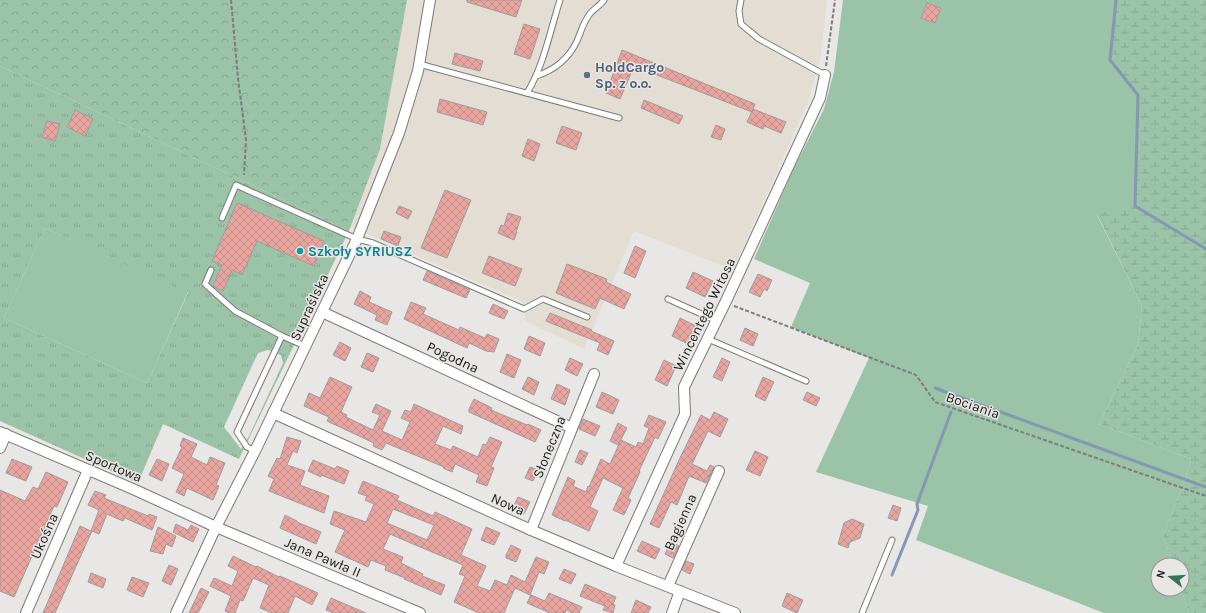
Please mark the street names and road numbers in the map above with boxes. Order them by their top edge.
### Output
street label: Wincentego Witosa [670,255,739,374]
street label: Supraślska [287,271,332,343]
street label: Pogodna [424,338,481,377]
street label: Bociania [944,388,1002,423]
street label: Słoneczna [529,414,570,481]
street label: Sportowa [83,447,145,486]
street label: Nowa [488,490,527,519]
street label: Bagienna [660,491,700,553]
street label: Ukośna [27,511,62,562]
street label: Jana Pawła II [282,534,364,581]

